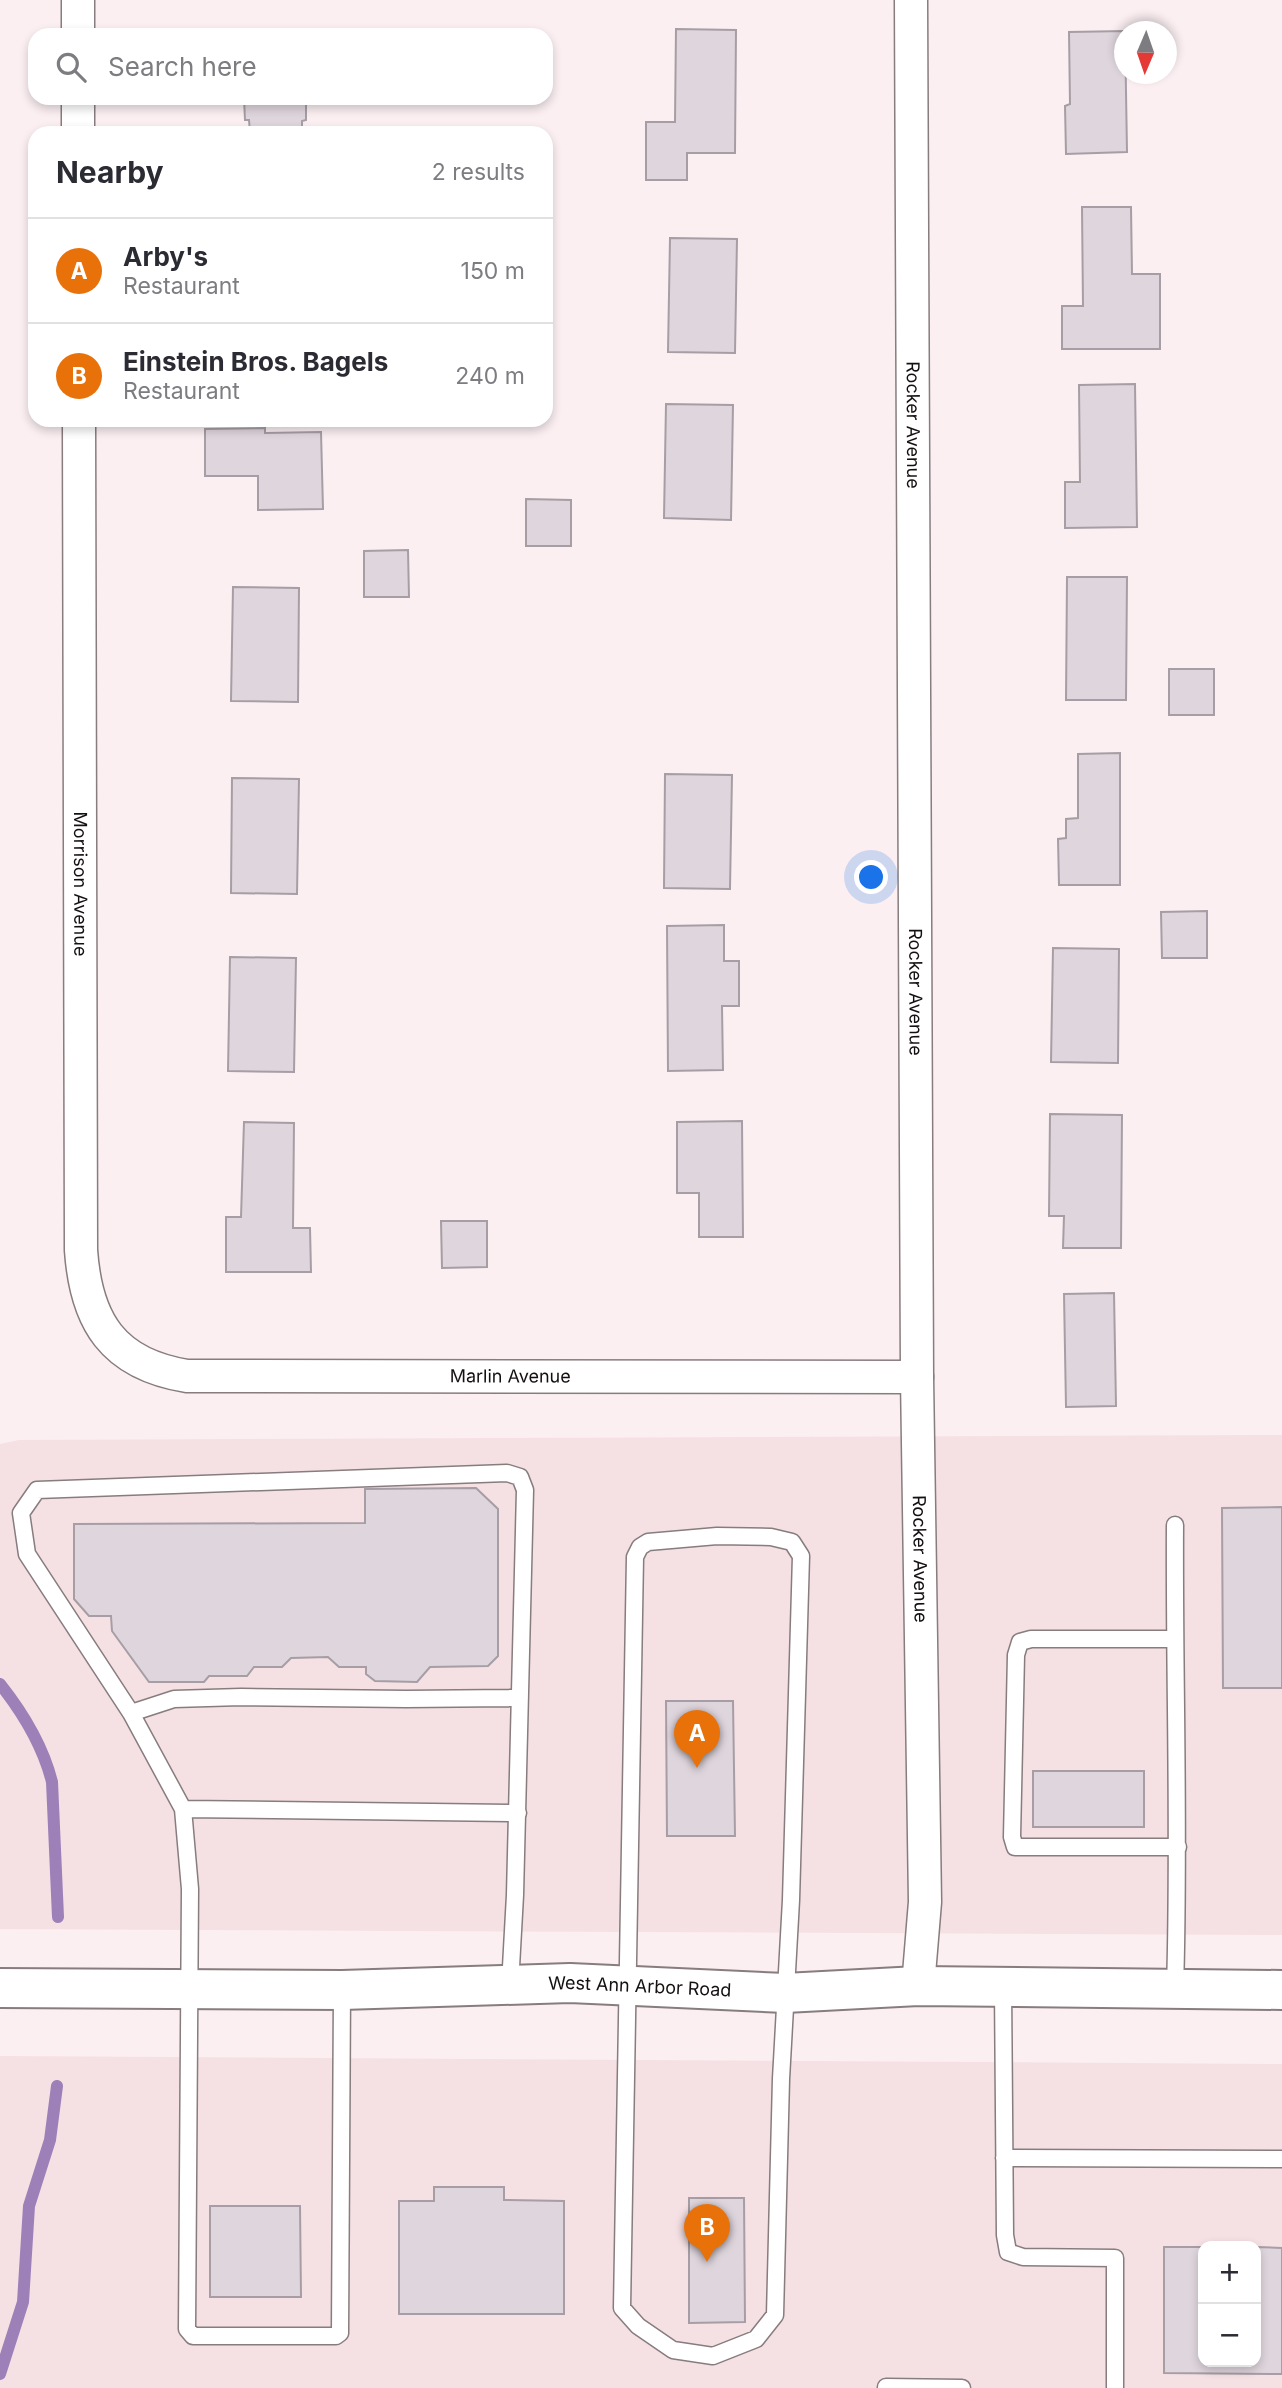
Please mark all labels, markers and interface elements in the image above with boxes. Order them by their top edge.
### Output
north arrow [1114,21,1177,84]
search box [28,28,553,105]
icon: search [52,48,90,86]
text: Search here [108,51,257,82]
text: Nearby [56,154,164,190]
text: 2 results [432,158,525,186]
text: Arby's [123,241,208,272]
text: A [70,257,88,285]
text: 150 m [461,257,525,285]
text: Restaurant [123,272,240,300]
text: Einstein Bros. Bagels [123,346,388,377]
street label: Rocker Avenue [903,361,924,489]
text: B [71,362,87,390]
text: 240 m [455,362,525,390]
text: Restaurant [123,377,240,405]
street label: Morrison Avenue [70,812,91,956]
your location [854,860,888,894]
street label: Rocker Avenue [905,928,927,1056]
street label: Marlin Avenue [450,1365,571,1387]
street label: Rocker Avenue [909,1495,932,1623]
pin: A [674,1710,720,1768]
street label: West Ann Arbor Road [548,1972,732,2000]
pin: B [684,2204,730,2262]
map controls [1198,2241,1261,2367]
button: + [1198,2241,1261,2304]
button: − [1198,2304,1261,2367]

